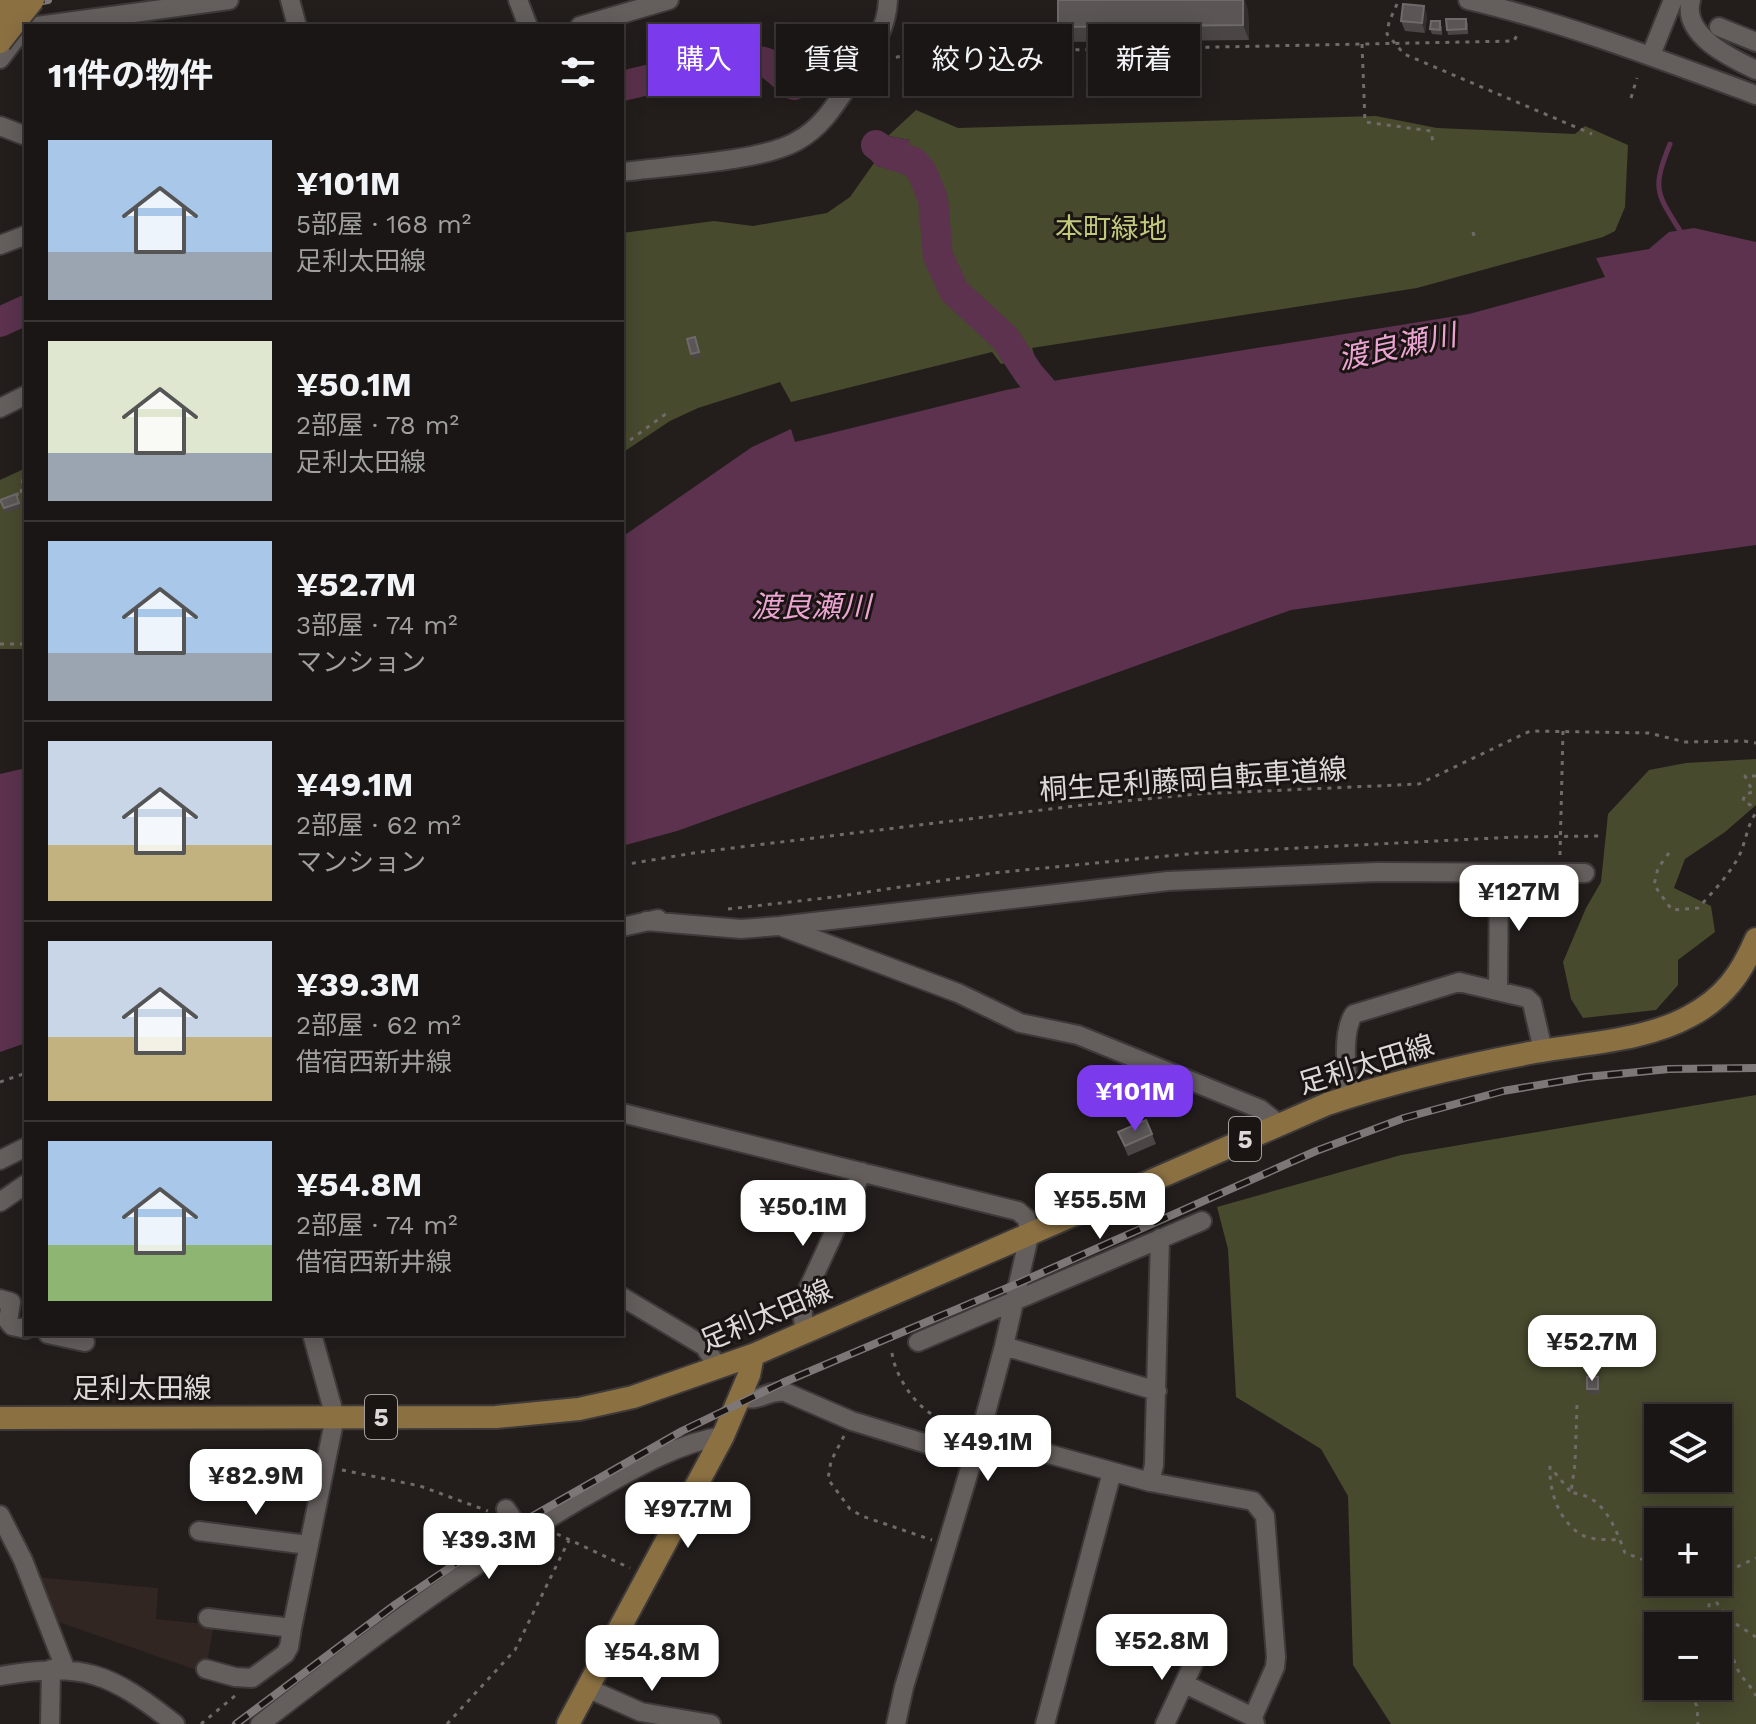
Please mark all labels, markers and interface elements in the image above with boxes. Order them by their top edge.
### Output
chip: 購入 [648,24,760,96]
chip: 賃貸 [776,24,888,96]
chip: 絞り込み [904,24,1072,96]
chip: 新着 [1088,24,1200,96]
icon: filters [556,50,600,94]
text: 11件の物件 [48,55,213,95]
text: ¥101M [296,163,401,203]
icon: home [112,172,208,268]
text: 5部屋 · 168 m² [296,209,471,239]
park label: 本町緑地 [1055,212,1167,245]
text: 足利太田線 [296,246,426,276]
water label: 渡良瀬川 [1335,316,1462,376]
text: ¥50.1M [296,364,412,404]
icon: home [112,373,208,469]
text: 2部屋 · 78 m² [296,410,459,440]
text: 足利太田線 [296,447,426,477]
text: ¥52.7M [296,564,416,604]
icon: home [112,573,208,669]
water label: 渡良瀬川 [751,589,874,624]
text: 3部屋 · 74 m² [296,610,458,640]
text: マンション [296,647,426,677]
street label: 桐生足利藤岡自転車道線 [1038,752,1348,807]
text: ¥49.1M [296,764,413,804]
icon: home [112,773,208,869]
text: 2部屋 · 62 m² [296,810,461,840]
text: マンション [296,847,426,877]
pin: ¥127M [1463,865,1575,933]
text: ¥127M [1477,876,1561,906]
text: ¥39.3M [296,964,421,1004]
icon: home [112,973,208,1069]
text: 2部屋 · 62 m² [296,1010,461,1040]
street label: 足利太田線 [1294,1028,1438,1101]
text: 借宿西新井線 [296,1047,452,1077]
pin: ¥101M [1079,1065,1191,1133]
text: ¥101M [1095,1076,1175,1106]
road number: 5 [1229,1117,1261,1161]
text: ¥54.8M [296,1164,422,1204]
icon: home [112,1173,208,1269]
pin: ¥55.5M [1035,1173,1165,1241]
pin: ¥50.1M [738,1180,868,1248]
text: ¥55.5M [1053,1184,1147,1214]
text: ¥50.1M [759,1191,847,1221]
text: 2部屋 · 74 m² [296,1210,458,1240]
text: 借宿西新井線 [296,1247,452,1277]
street label: 足利太田線 [695,1273,837,1358]
pin: ¥52.7M [1527,1315,1657,1383]
text: ¥52.7M [1546,1326,1638,1356]
street label: 足利太田線 [72,1372,212,1405]
road number: 5 [365,1395,397,1439]
map controls [1644,1404,1732,1700]
button: layers [1644,1404,1732,1492]
pin: ¥49.1M [923,1415,1053,1483]
text: ¥49.1M [943,1426,1033,1456]
pin: ¥82.9M [191,1449,321,1517]
text: ¥82.9M [208,1460,304,1490]
pin: ¥97.7M [623,1482,753,1550]
text: ¥97.7M [643,1493,733,1523]
button: + [1644,1508,1732,1596]
pin: ¥39.3M [424,1513,554,1581]
text: ¥39.3M [441,1524,537,1554]
button: − [1644,1612,1732,1700]
pin: ¥52.8M [1097,1614,1227,1682]
pin: ¥54.8M [587,1625,717,1693]
text: ¥52.8M [1114,1625,1210,1655]
text: ¥54.8M [604,1636,700,1666]

